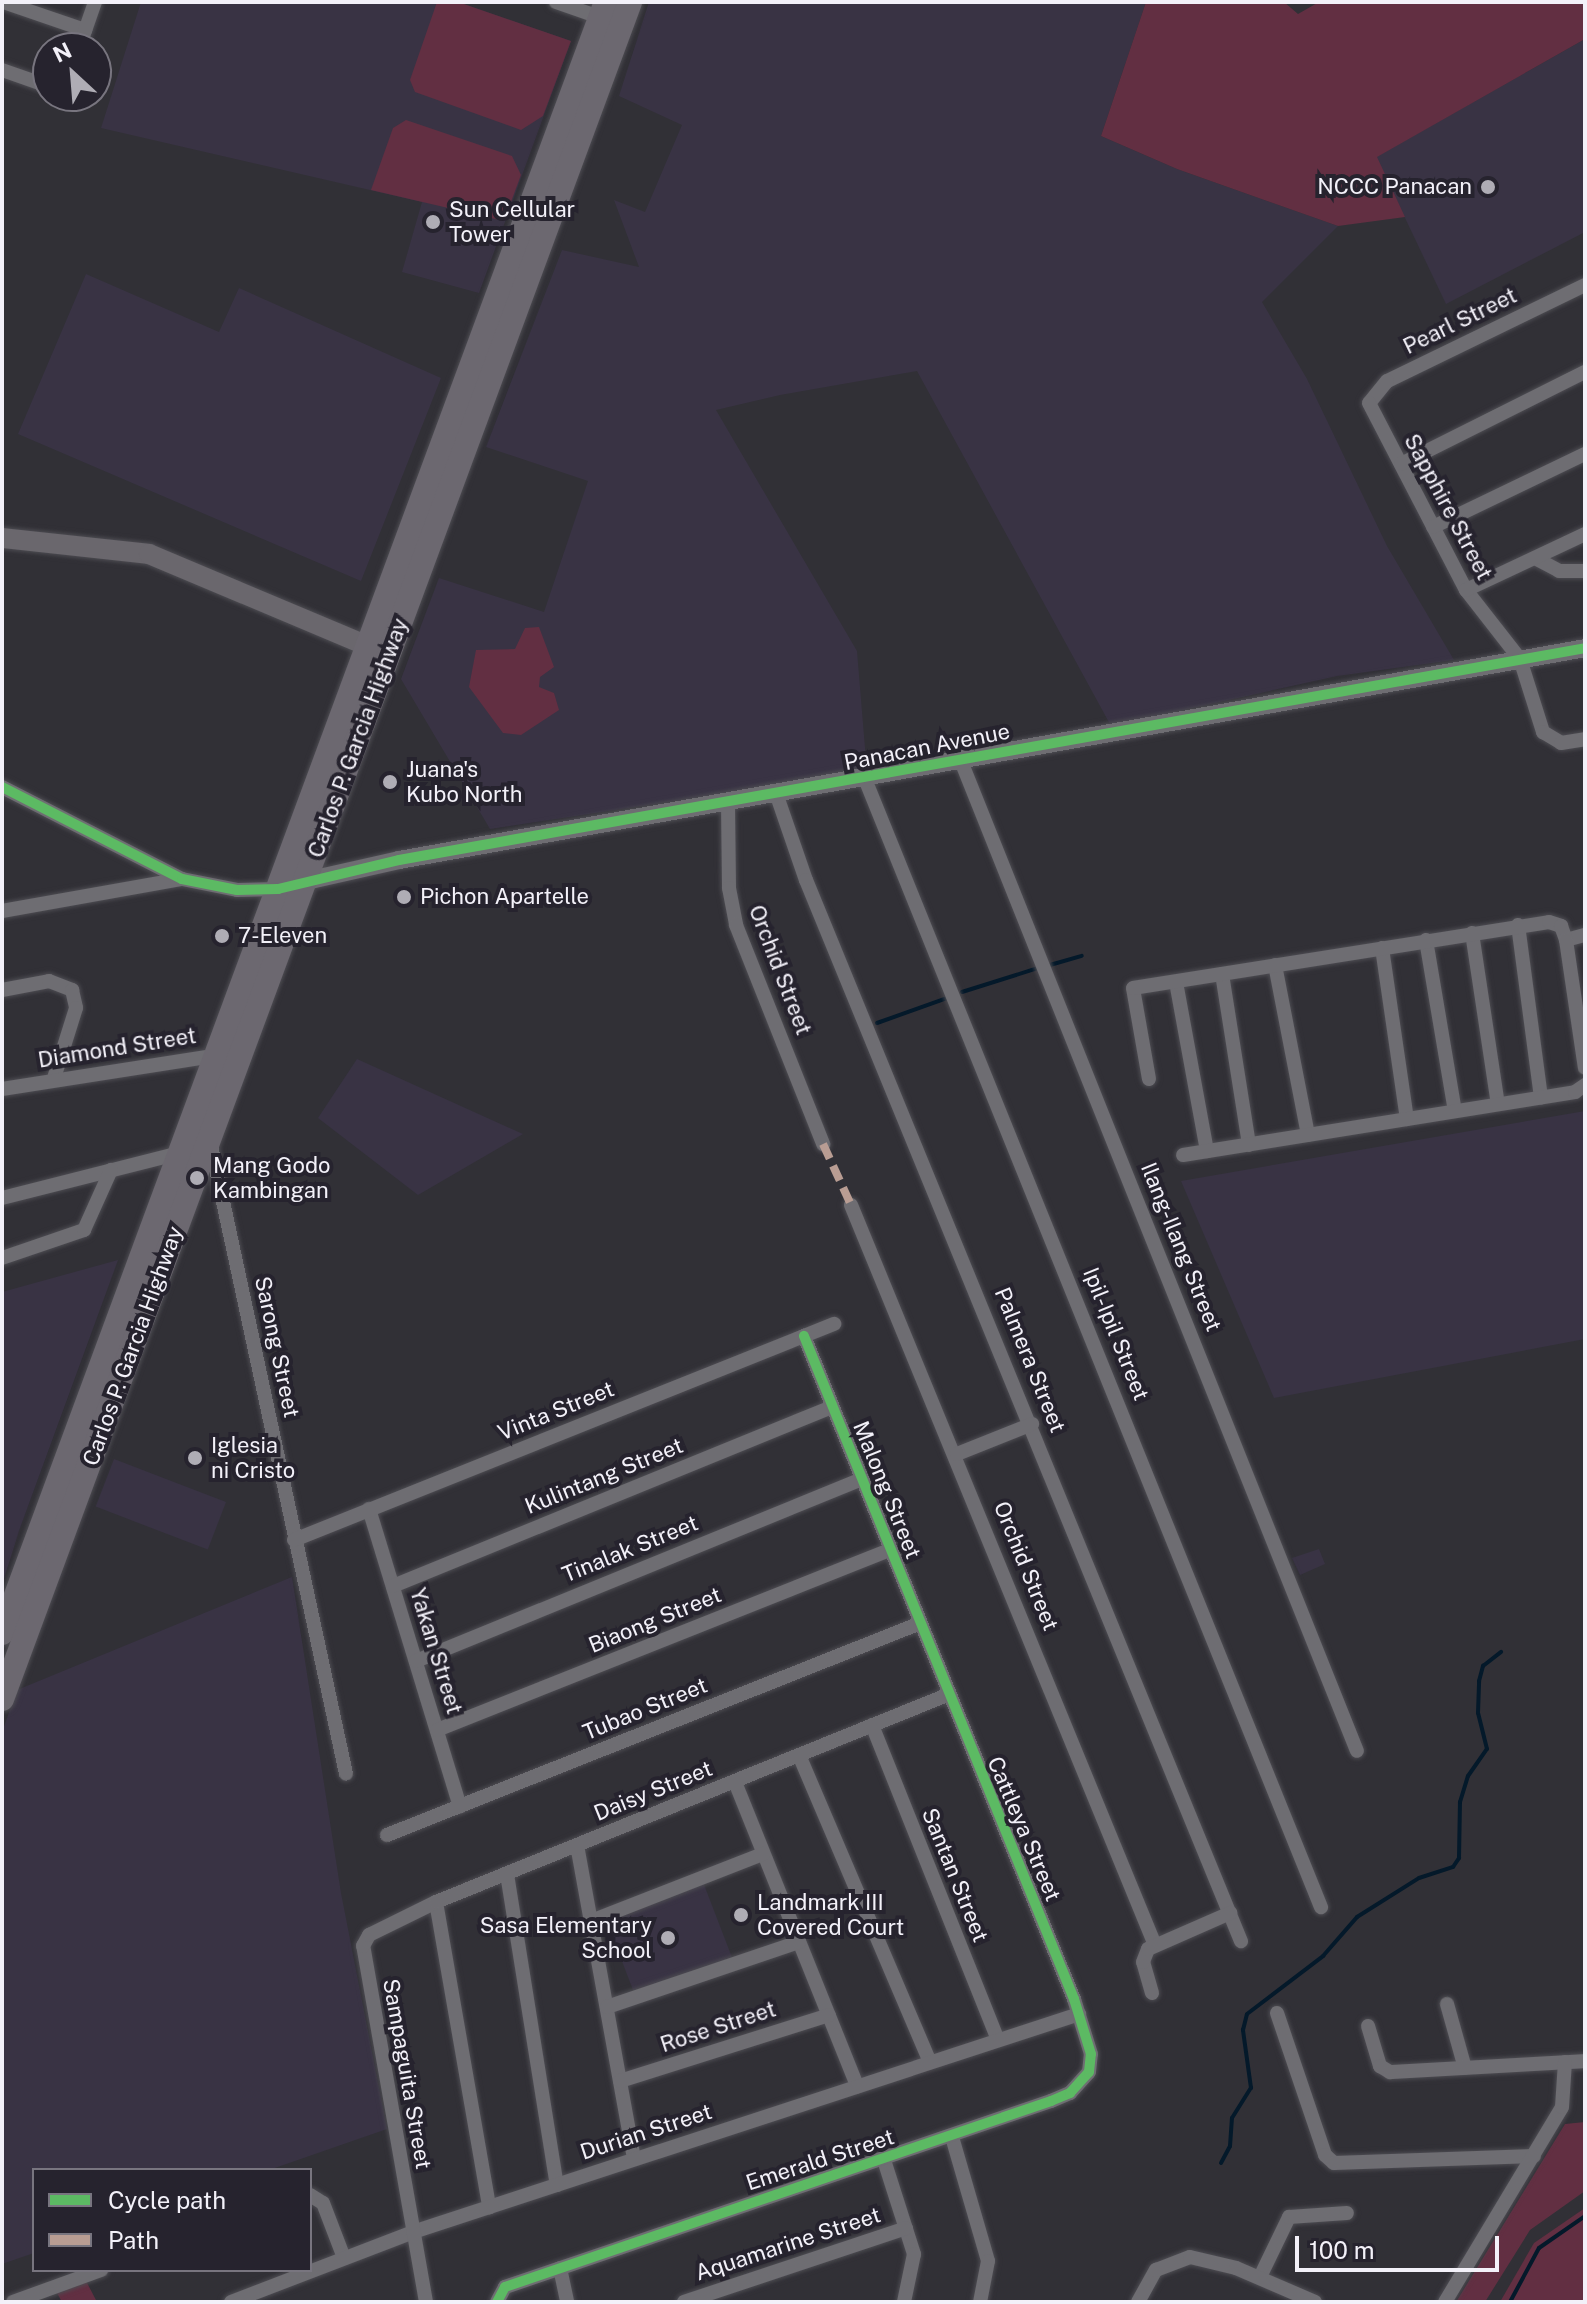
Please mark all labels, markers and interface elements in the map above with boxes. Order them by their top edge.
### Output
north arrow [32,32,112,112]
text: N [49,37,76,68]
place label: NCCC Panacan [1317,174,1472,200]
marker: NCCC Panacan [1479,178,1497,196]
place label: Sun Cellular Tower [449,196,575,248]
marker: Sun Cellular Tower [424,213,442,231]
street label: Pearl Street [1399,282,1521,360]
street label: Sapphire Street [1398,429,1498,585]
street label: Carlos P. Garcia Highway [302,615,414,861]
street label: Panacan Avenue [842,718,1012,776]
place label: Juana's Kubo North [406,756,523,808]
marker: Juana's Kubo North [381,773,399,791]
place label: Pichon Apartelle [420,884,589,910]
marker: Pichon Apartelle [395,888,413,906]
street label: Orchid Street [743,901,817,1039]
place label: 7-Eleven [238,923,327,949]
marker: 7-Eleven [213,927,231,945]
street label: Diamond Street [36,1022,198,1074]
place label: Mang Godo Kambingan [213,1152,330,1204]
street label: Ilang-Ilang Street [1135,1159,1227,1335]
marker: Mang Godo Kambingan [188,1169,206,1187]
street label: Carlos P. Garcia Highway [77,1223,189,1469]
street label: Ipil-Ipil Street [1077,1264,1155,1404]
street label: Sarong Street [249,1274,305,1420]
street label: Palmera Street [989,1284,1071,1436]
street label: Vinta Street [494,1376,618,1446]
street label: Malong Street [847,1417,927,1563]
place label: Iglesia ni Cristo [211,1432,295,1484]
street label: Kulintang Street [521,1432,687,1520]
marker: Iglesia ni Cristo [186,1449,204,1467]
street label: Orchid Street [988,1498,1064,1634]
street label: Tinalak Street [558,1510,702,1588]
street label: Biaong Street [585,1581,725,1659]
street label: Yakan Street [404,1585,468,1717]
street label: Tubao Street [579,1672,711,1746]
street label: Cattleya Street [982,1753,1066,1905]
street label: Daisy Street [590,1755,716,1827]
street label: Santan Street [916,1804,994,1946]
place label: Landmark III Covered Court [757,1889,904,1940]
marker: Landmark III Covered Court [732,1906,750,1924]
place label: Sasa Elementary School [480,1912,652,1964]
marker: Sasa Elementary School [659,1929,677,1947]
street label: Sampaguita Street [377,1977,437,2171]
street label: Rose Street [657,1996,779,2058]
street label: Durian Street [577,2098,715,2166]
street label: Emerald Street [743,2124,897,2196]
legend [32,2168,312,2272]
text: Cycle path [108,2186,226,2214]
street label: Aquamarine Street [692,2202,884,2286]
scale bar [1299,2220,1503,2270]
text: Path [108,2226,159,2254]
text: 100 m [1309,2236,1375,2264]

